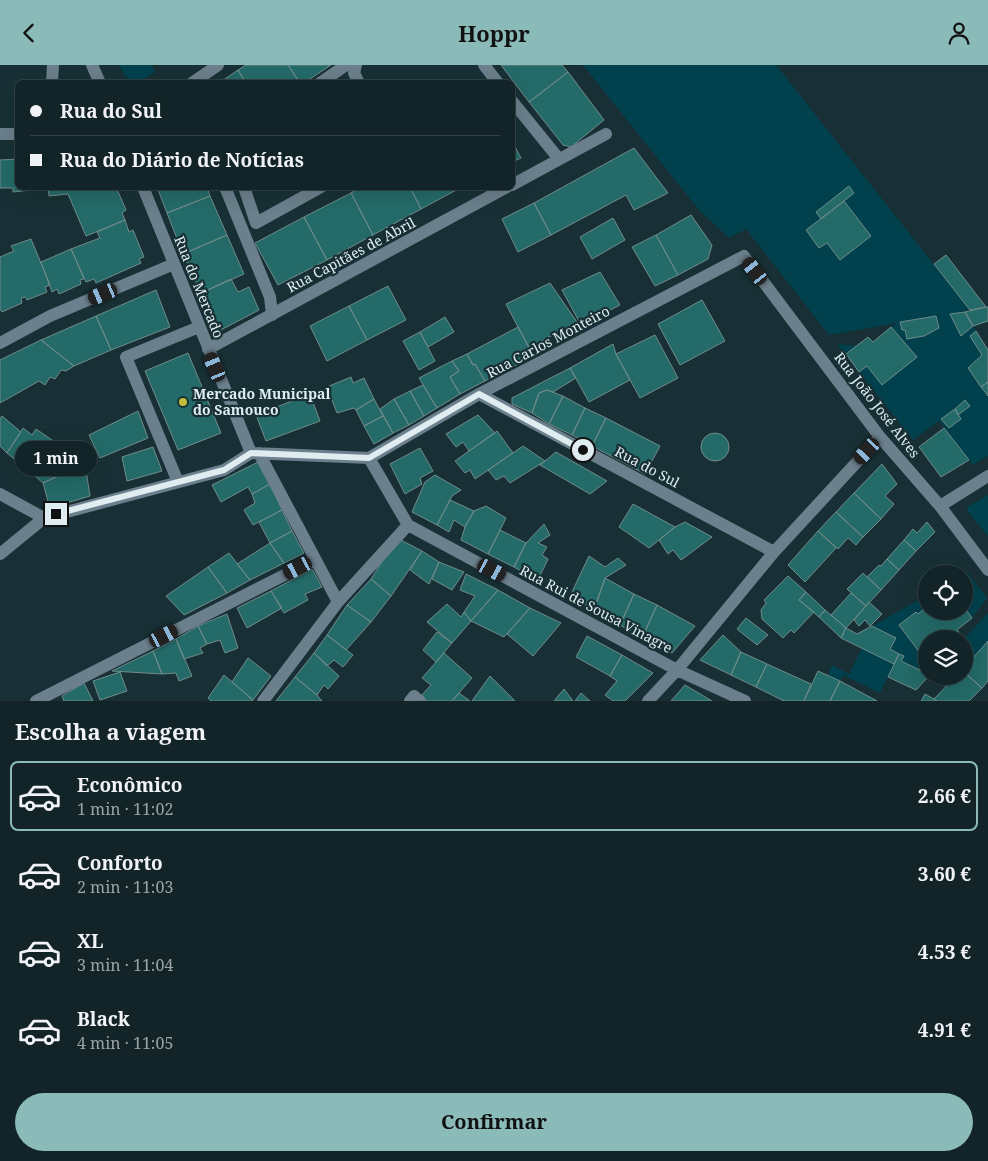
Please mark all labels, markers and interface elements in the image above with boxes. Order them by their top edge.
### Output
text: Hoppr [458,18,530,48]
icon: back [15,19,43,47]
icon: person [945,19,973,47]
text: Rua do Sul [60,98,162,124]
text: Rua do Diário de Notícias [60,147,304,173]
street label: Rua Capitães de Abril [283,212,419,297]
street label: Rua do Mercado [170,233,229,341]
car [739,255,770,287]
car [86,281,119,307]
street label: Rua Carlos Monteiro [483,301,613,382]
street label: Rua João José Alves [830,348,925,461]
car [202,350,227,384]
place label: Mercado Municipal do Samouco [193,384,330,419]
marker: Mercado Municipal do Samouco [177,396,189,408]
car [851,435,882,467]
route start [572,439,594,461]
callout: 1 min [15,441,97,477]
street label: Rua do Sul [612,442,684,492]
text: 1 min [33,447,79,469]
route end [45,503,67,525]
car [281,555,314,581]
car [475,556,508,584]
street label: Rua Rui de Sousa Vinagre [517,560,676,657]
map controls [918,565,973,685]
button: locate [918,565,973,620]
car [147,623,180,649]
button: layers [918,630,973,685]
text: Escolha a viagem [15,716,206,746]
text: Econômico [77,772,183,798]
icon: car [17,774,62,819]
text: 2.66 € [918,783,971,809]
text: 1 min · 11:02 [77,798,173,820]
text: Conforto [77,850,163,876]
icon: car [17,852,62,897]
text: 3.60 € [918,861,971,887]
text: 2 min · 11:03 [77,876,173,898]
text: XL [77,928,103,954]
icon: car [17,930,62,975]
text: 4.53 € [918,939,971,965]
text: 3 min · 11:04 [77,954,173,976]
text: Black [77,1006,130,1032]
icon: car [17,1008,62,1053]
text: 4.91 € [918,1017,971,1043]
text: 4 min · 11:05 [77,1032,173,1054]
button: Confirmar [15,1093,973,1151]

